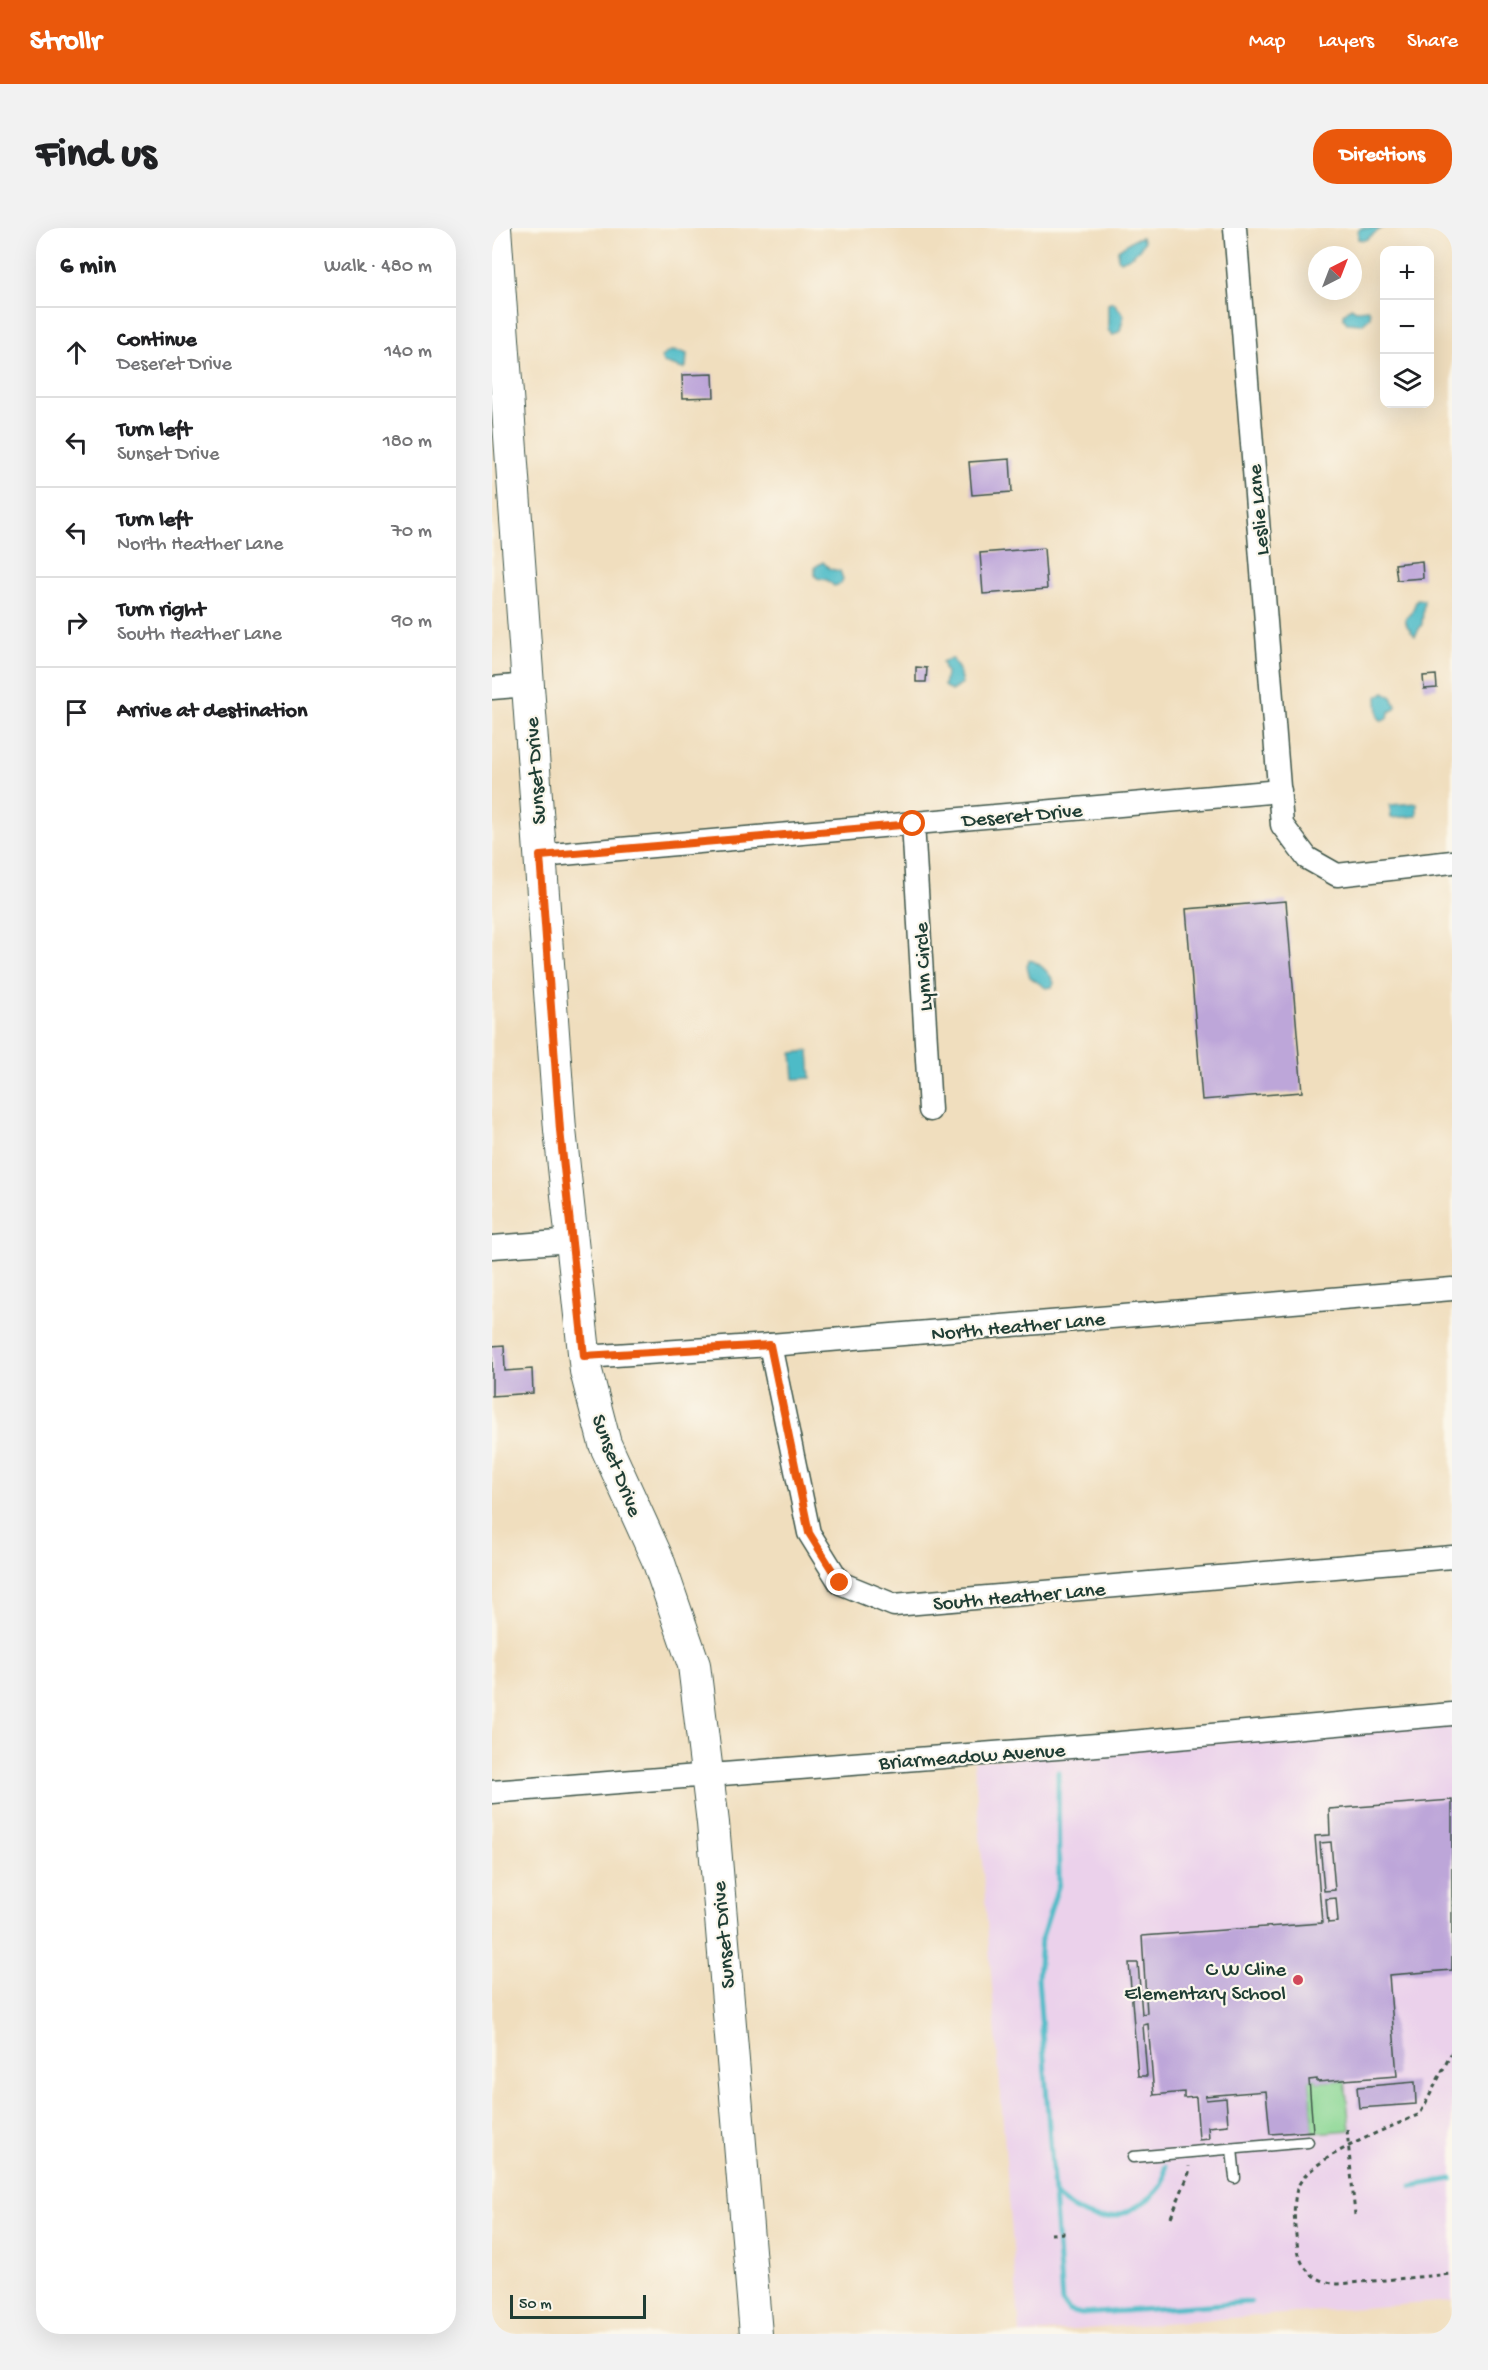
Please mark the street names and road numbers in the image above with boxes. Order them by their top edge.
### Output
street label: Leslie Lane [1244,462,1277,556]
street label: Sunset Drive [521,715,554,825]
street label: Deseret Drive [959,800,1085,835]
street label: Lynn Circle [911,921,940,1012]
street label: North Heather Lane [930,1308,1108,1349]
street label: Sunset Drive [584,1412,646,1522]
street label: South Heather Lane [932,1578,1108,1618]
street label: Briarmeadow Avenue [877,1739,1067,1778]
street label: Sunset Drive [708,1879,743,1989]

